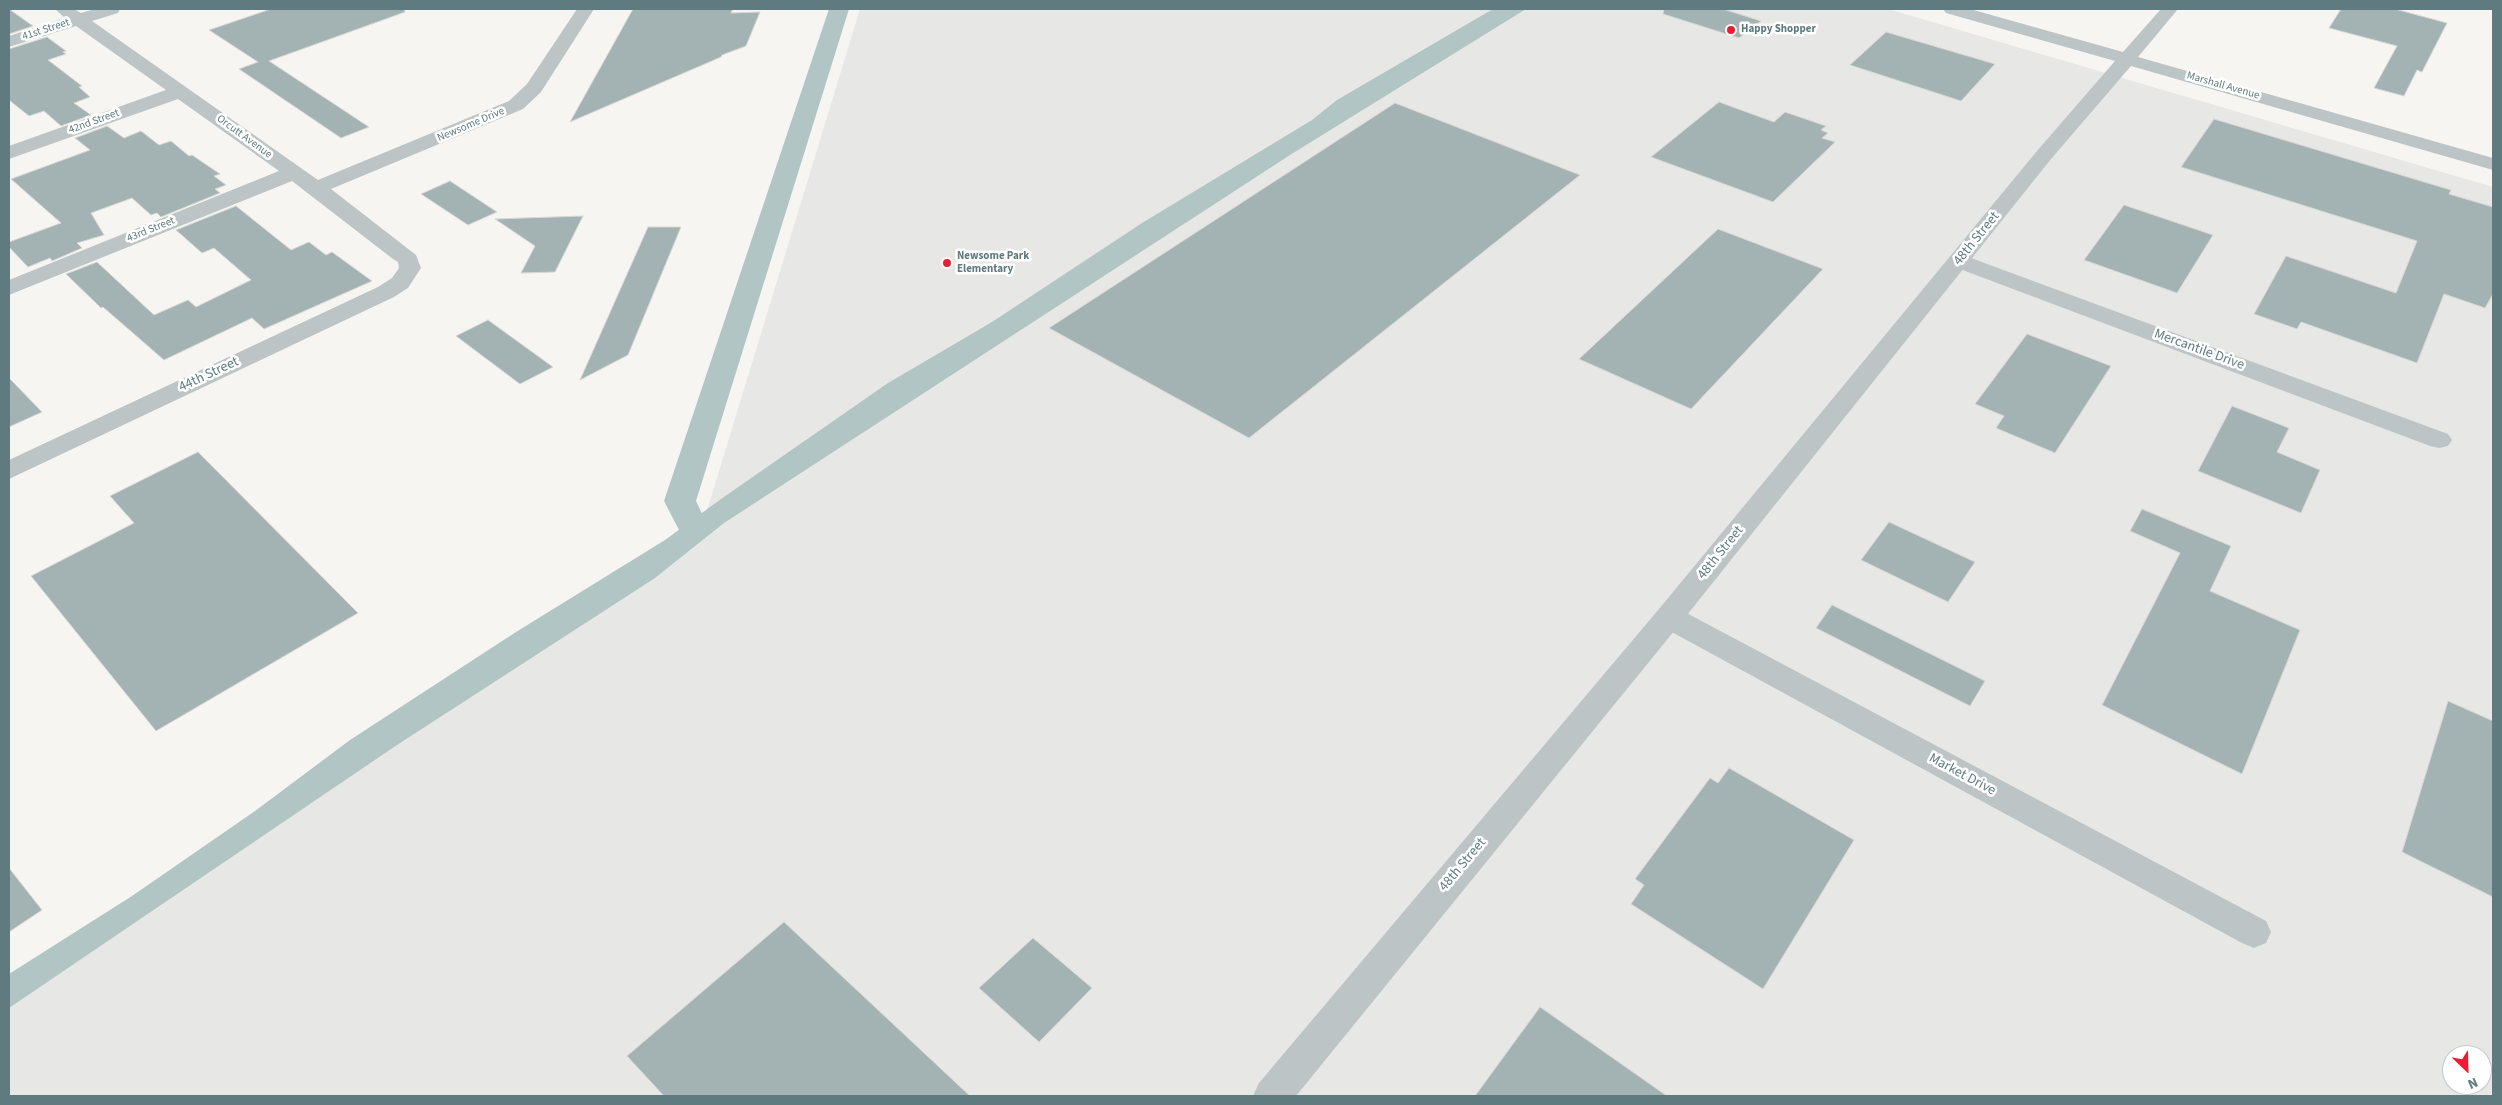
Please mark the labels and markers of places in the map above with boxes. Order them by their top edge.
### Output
place label: Happy Shopper [1741,23,1816,37]
marker: Happy Shopper [1725,24,1737,36]
place label: Newsome Park Elementary [957,250,1029,276]
marker: Newsome Park Elementary [941,257,953,269]

